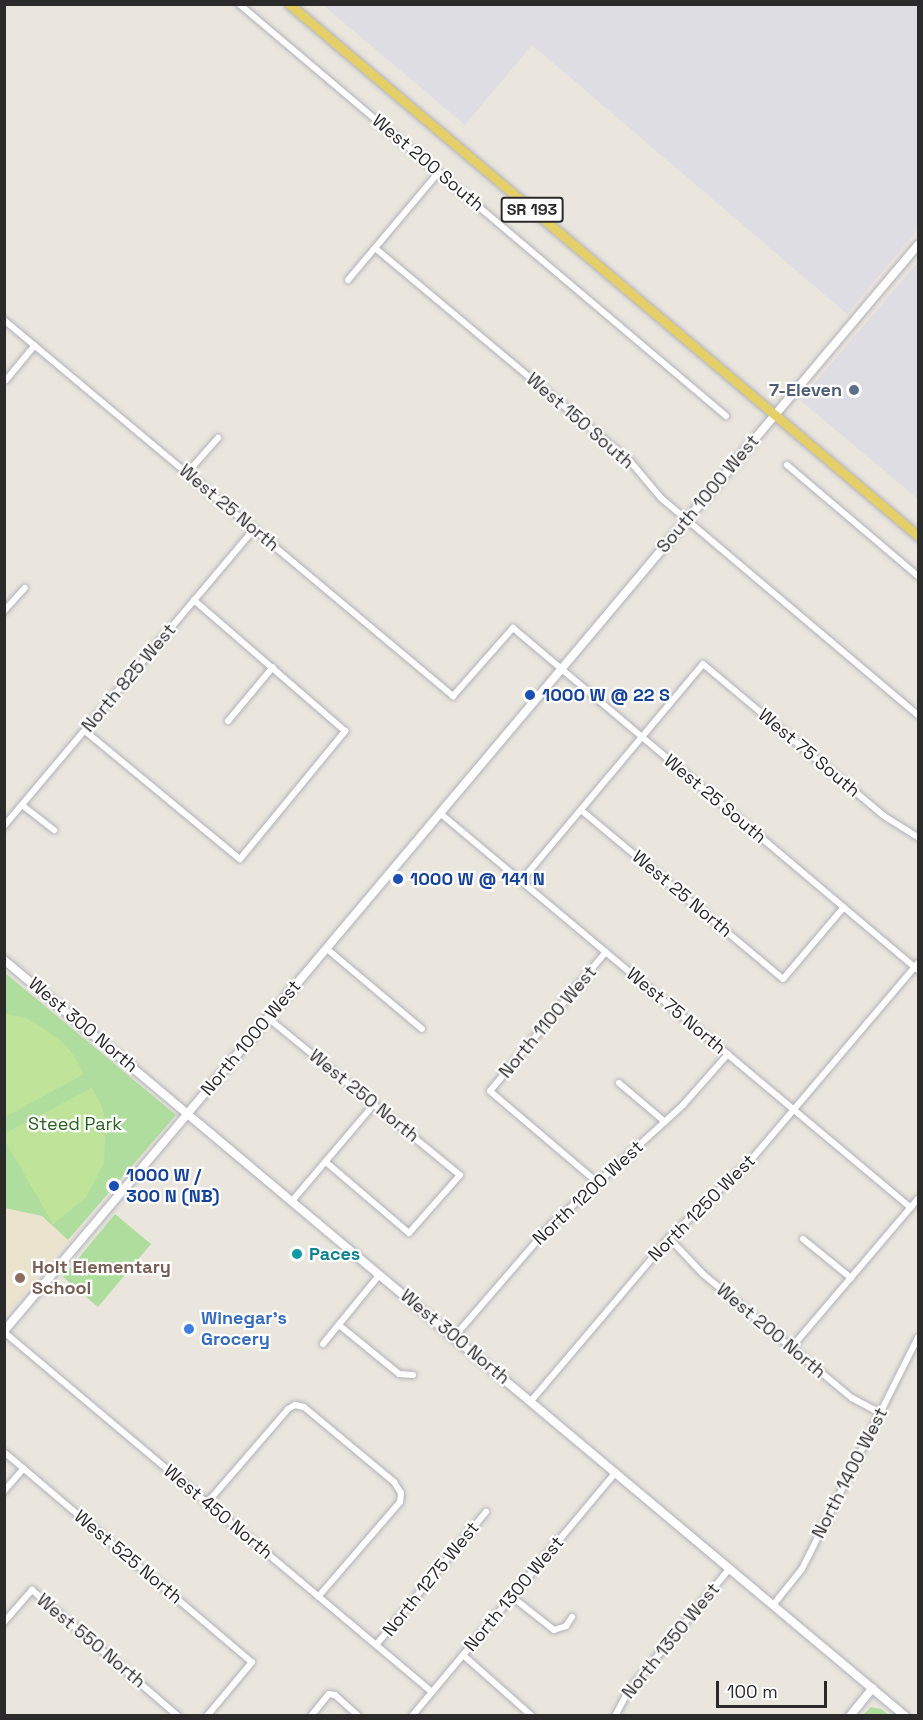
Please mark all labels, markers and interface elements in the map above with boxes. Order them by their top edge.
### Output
street label: West 200 South [368,110,488,216]
road number: SR 193 [500,197,564,223]
street label: West 150 South [522,368,638,474]
place label: 7-Eleven [769,379,842,401]
marker: 7-Eleven [847,383,861,397]
street label: South 1000 West [652,431,764,557]
street label: West 25 North [175,460,283,556]
street label: North 825 West [77,619,181,737]
place label: 1000 W @ 22 S [542,684,670,706]
marker: 1000 W @ 22 S [523,688,537,702]
street label: West 75 South [754,704,864,802]
street label: West 25 South [659,750,771,848]
street label: West 25 North [628,846,736,942]
place label: 1000 W @ 141 N [410,868,545,890]
marker: 1000 W @ 141 N [391,872,405,886]
street label: North 1100 West [495,961,601,1083]
street label: West 75 North [622,963,730,1059]
street label: West 300 North [24,973,142,1077]
street label: North 1000 West [196,976,306,1100]
street label: West 250 North [305,1045,423,1147]
park label: Steed Park [28,1113,122,1135]
street label: North 1200 West [528,1136,648,1250]
street label: North 1250 West [644,1150,760,1266]
place label: 1000 W / 300 N (NB) [126,1165,220,1208]
marker: 1000 W / 300 N (NB) [107,1179,121,1193]
place label: Paces [309,1243,360,1265]
marker: Paces [290,1247,304,1261]
place label: Holt Elementary School [32,1257,171,1300]
marker: Holt Elementary School [13,1271,27,1285]
street label: West 200 North [712,1279,830,1383]
street label: West 300 North [396,1285,514,1389]
place label: Winegar's Grocery [201,1308,287,1350]
marker: Winegar's Grocery [182,1322,196,1336]
street label: North 1400 West [808,1404,892,1542]
street label: West 450 North [159,1460,277,1564]
street label: West 525 North [70,1506,186,1608]
street label: North 1275 West [378,1517,484,1641]
street label: North 1300 West [460,1532,568,1656]
street label: North 1350 West [618,1579,724,1703]
street label: West 550 North [32,1589,150,1693]
scale bar [719,1669,830,1707]
text: 100 m [727,1680,778,1703]

